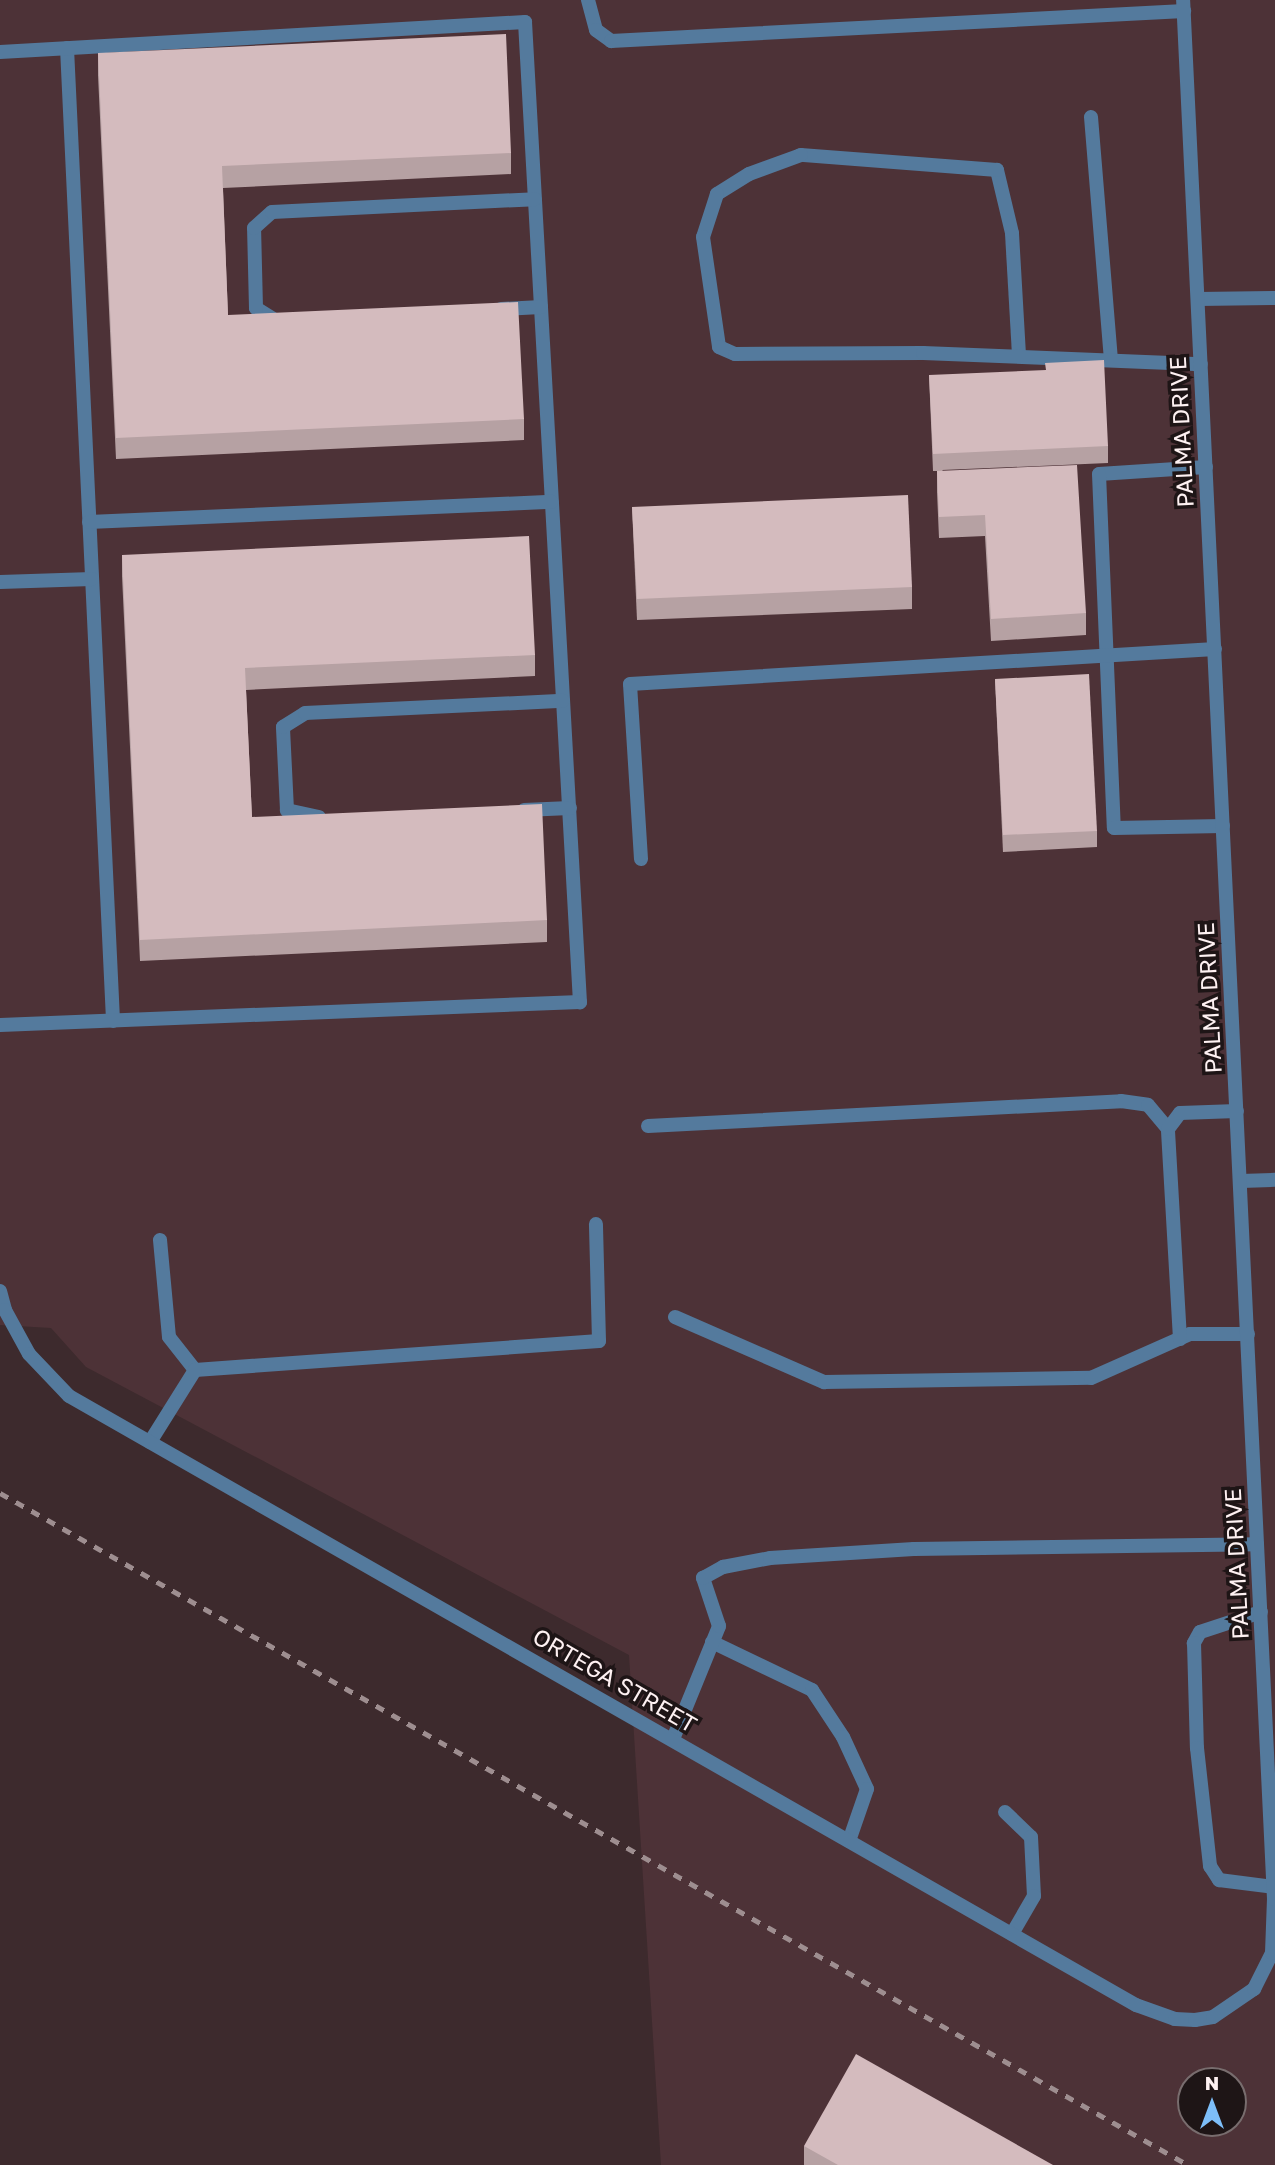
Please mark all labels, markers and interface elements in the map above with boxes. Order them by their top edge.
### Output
street label: PALMA DRIVE [1163,356,1199,508]
street label: PALMA DRIVE [1191,922,1227,1074]
street label: PALMA DRIVE [1218,1488,1254,1640]
street label: ORTEGA STREET [528,1622,702,1738]
north arrow [1177,2067,1247,2137]
text: N [1205,2071,1219,2094]

